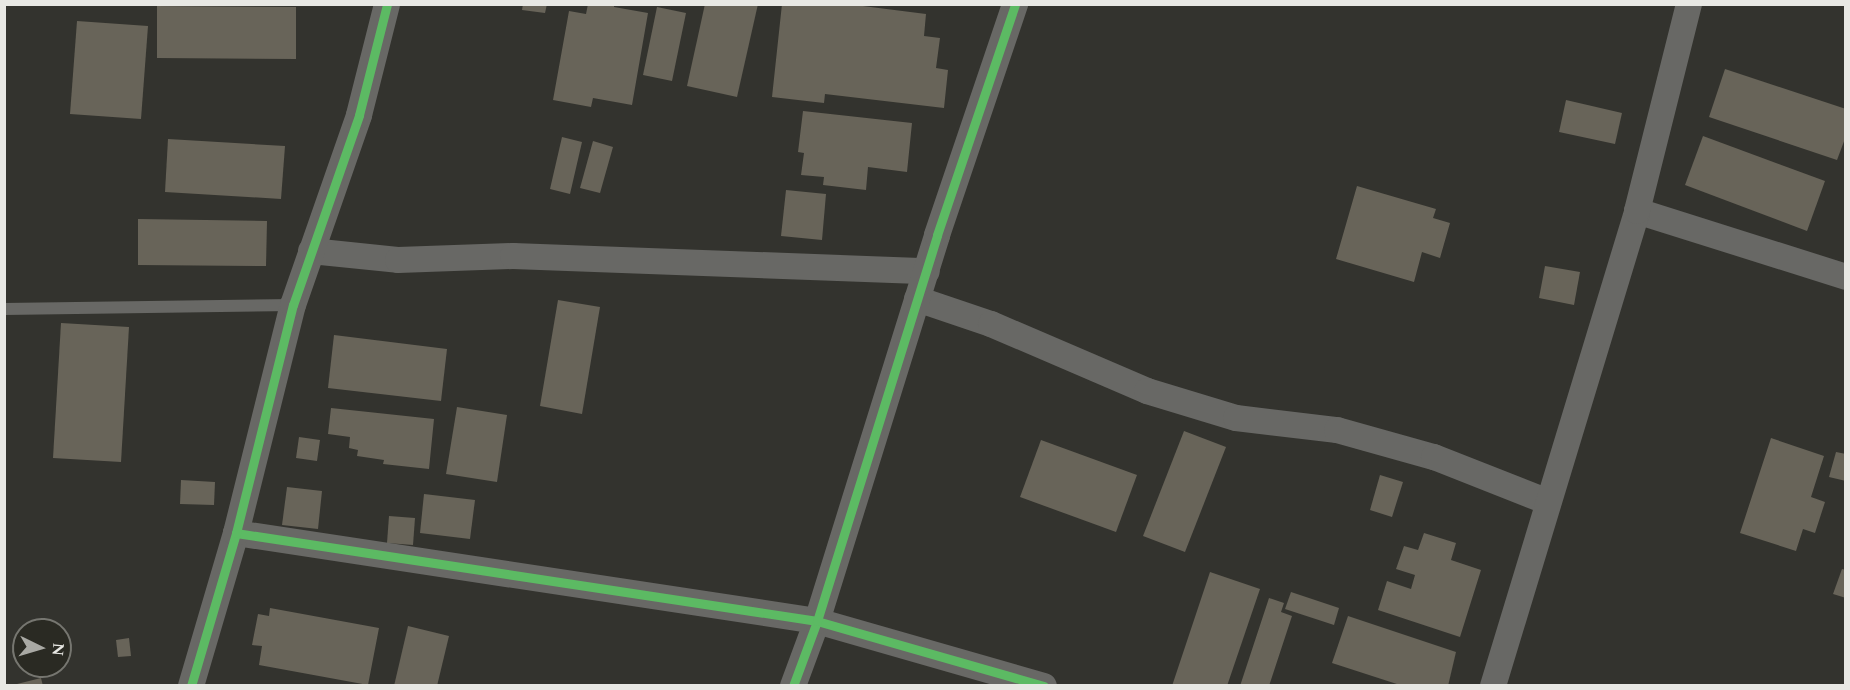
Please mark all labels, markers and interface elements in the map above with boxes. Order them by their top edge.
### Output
north arrow [12,618,72,678]
text: N [45,642,70,657]

